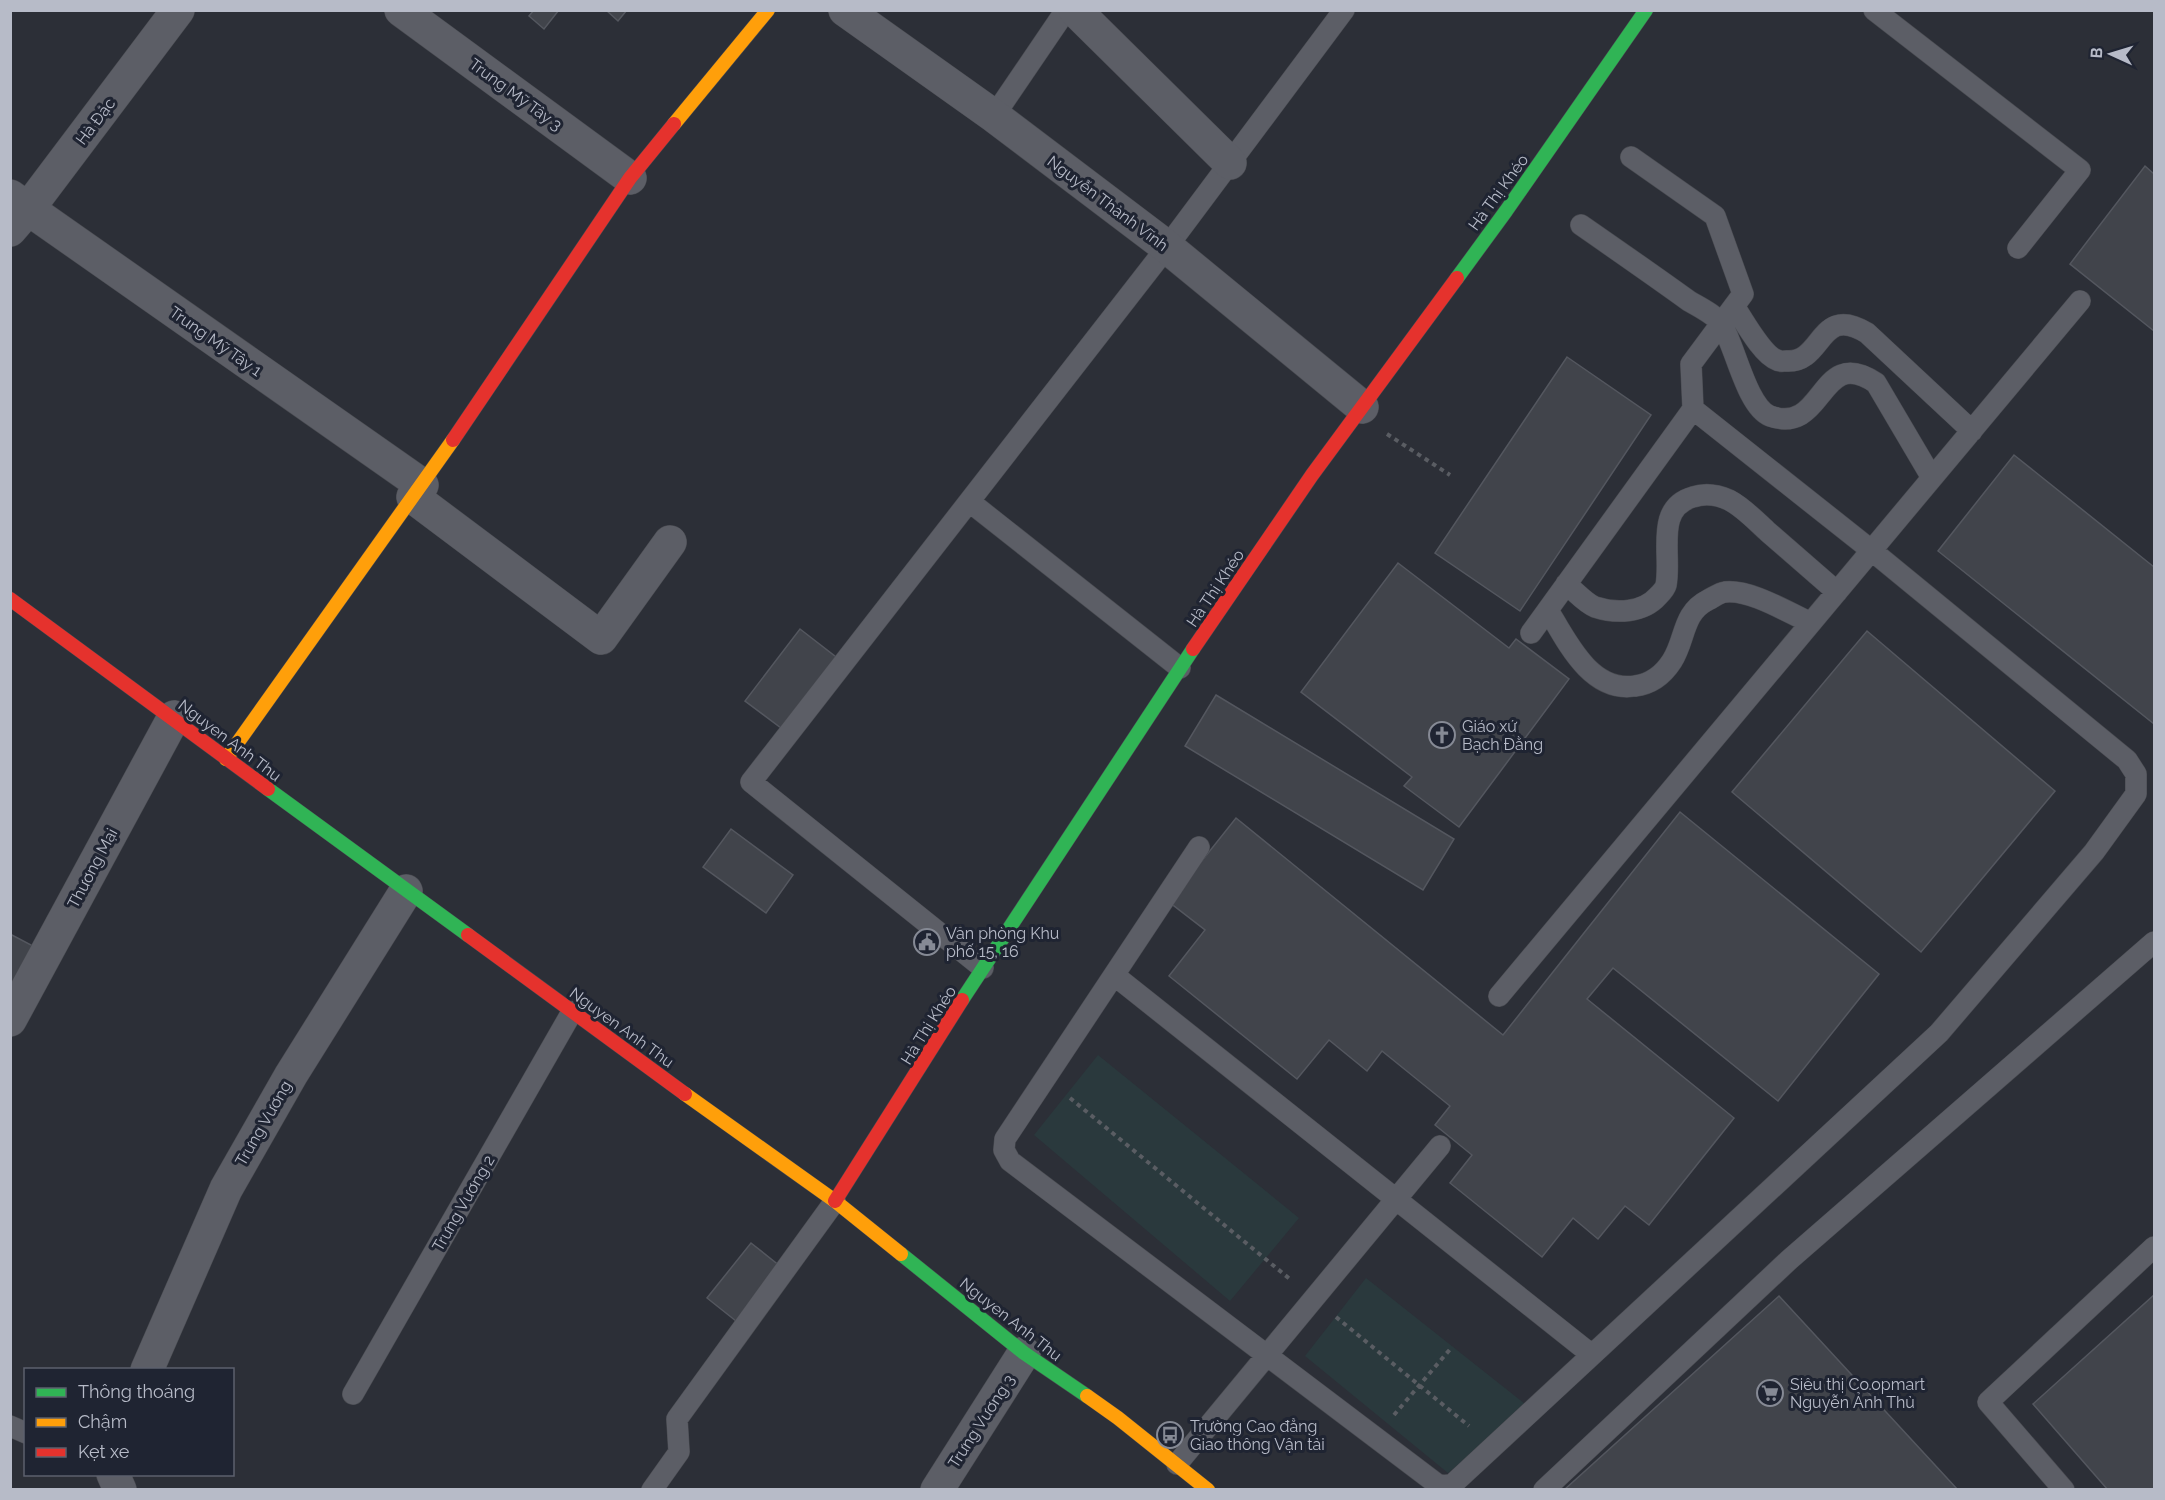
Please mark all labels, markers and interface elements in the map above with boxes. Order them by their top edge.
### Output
north arrow [2081,24,2141,84]
text: B [2087,47,2106,59]
street label: Trung Mỹ Tây 3 [466,54,566,134]
street label: Hà Đặc [72,94,119,148]
street label: Hà Thị Khéo [1464,151,1532,234]
street label: Nguyễn Thành Vĩnh [1044,152,1172,255]
street label: Trung Mỹ Tây 1 [166,303,266,380]
street label: Hà Thị Khéo [1183,546,1248,631]
street label: Nguyen Anh Thu [174,696,285,785]
place label: Giáo xứ Bạch Đằng [1462,717,1543,754]
church icon: Giáo xứ Bạch Đằng [1427,720,1457,750]
street label: Thương Mại [63,825,121,911]
place label: Văn phòng Khu phố 15, 16 [946,924,1059,961]
public building icon: Văn phòng Khu phố 15, 16 [912,927,942,957]
street label: Hà Thị Khéo [897,982,960,1068]
street label: Nguyen Anh Thu [566,983,677,1072]
street label: Trưng Vương [231,1077,295,1169]
street label: Trưng Vương 2 [428,1152,499,1255]
street label: Nguyen Anh Thu [956,1274,1065,1365]
legend [24,1368,234,1476]
street label: Trưng Vương 3 [944,1371,1019,1472]
place label: Siêu thị Co.opmart Nguyễn Ảnh Thủ [1790,1375,1926,1412]
supermarket icon: Siêu thị Co.opmart Nguyễn Ảnh Thủ [1755,1378,1785,1408]
text: Thông thoáng [78,1381,195,1402]
text: Chậm [78,1411,127,1432]
place label: Trường Cao đẳng Giao thông Vận tải [1190,1417,1325,1454]
bus stop icon: Trường Cao đẳng Giao thông Vận tải [1155,1420,1185,1450]
text: Kẹt xe [78,1441,130,1462]

